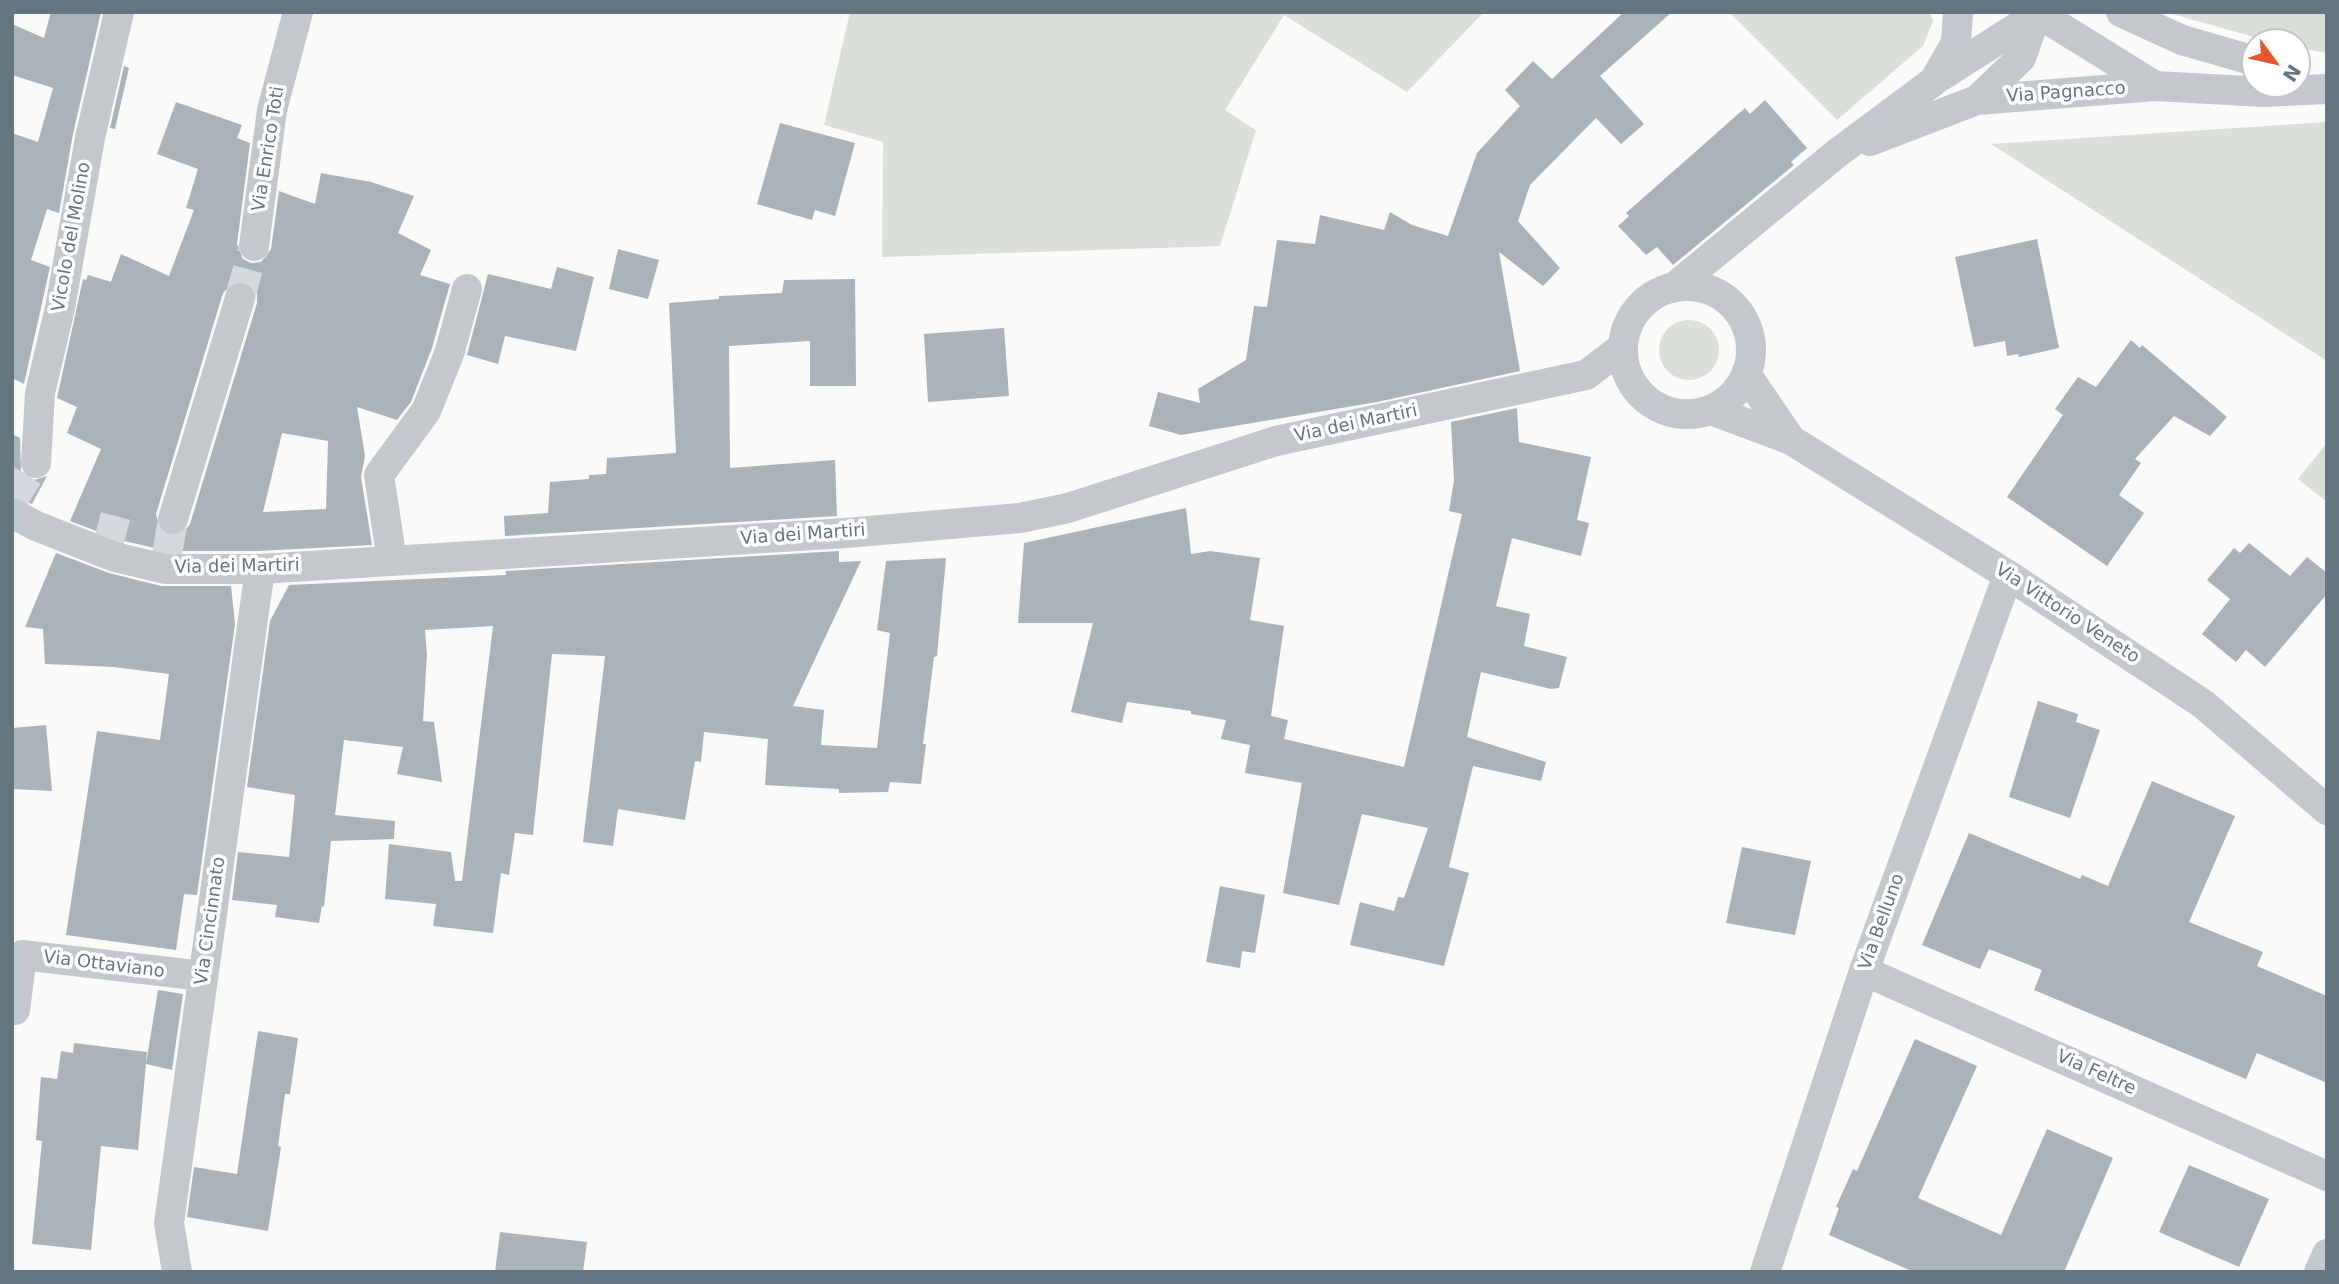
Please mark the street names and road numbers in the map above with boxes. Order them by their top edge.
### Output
street label: Via Pagnacco [2006,78,2126,108]
street label: Via Enrico Toti [248,85,290,213]
street label: Vicolo del Molino [48,160,96,314]
street label: Via dei Martiri [1292,400,1420,448]
street label: Via dei Martiri [740,520,866,550]
street label: Via dei Martiri [174,555,300,579]
street label: Via Vittorio Veneto [1991,559,2143,669]
street label: Via Cincinnato [191,855,231,987]
street label: Via Belluno [1855,871,1909,973]
street label: Via Ottaviano [42,947,166,983]
street label: Via Feltre [2053,1046,2139,1100]

